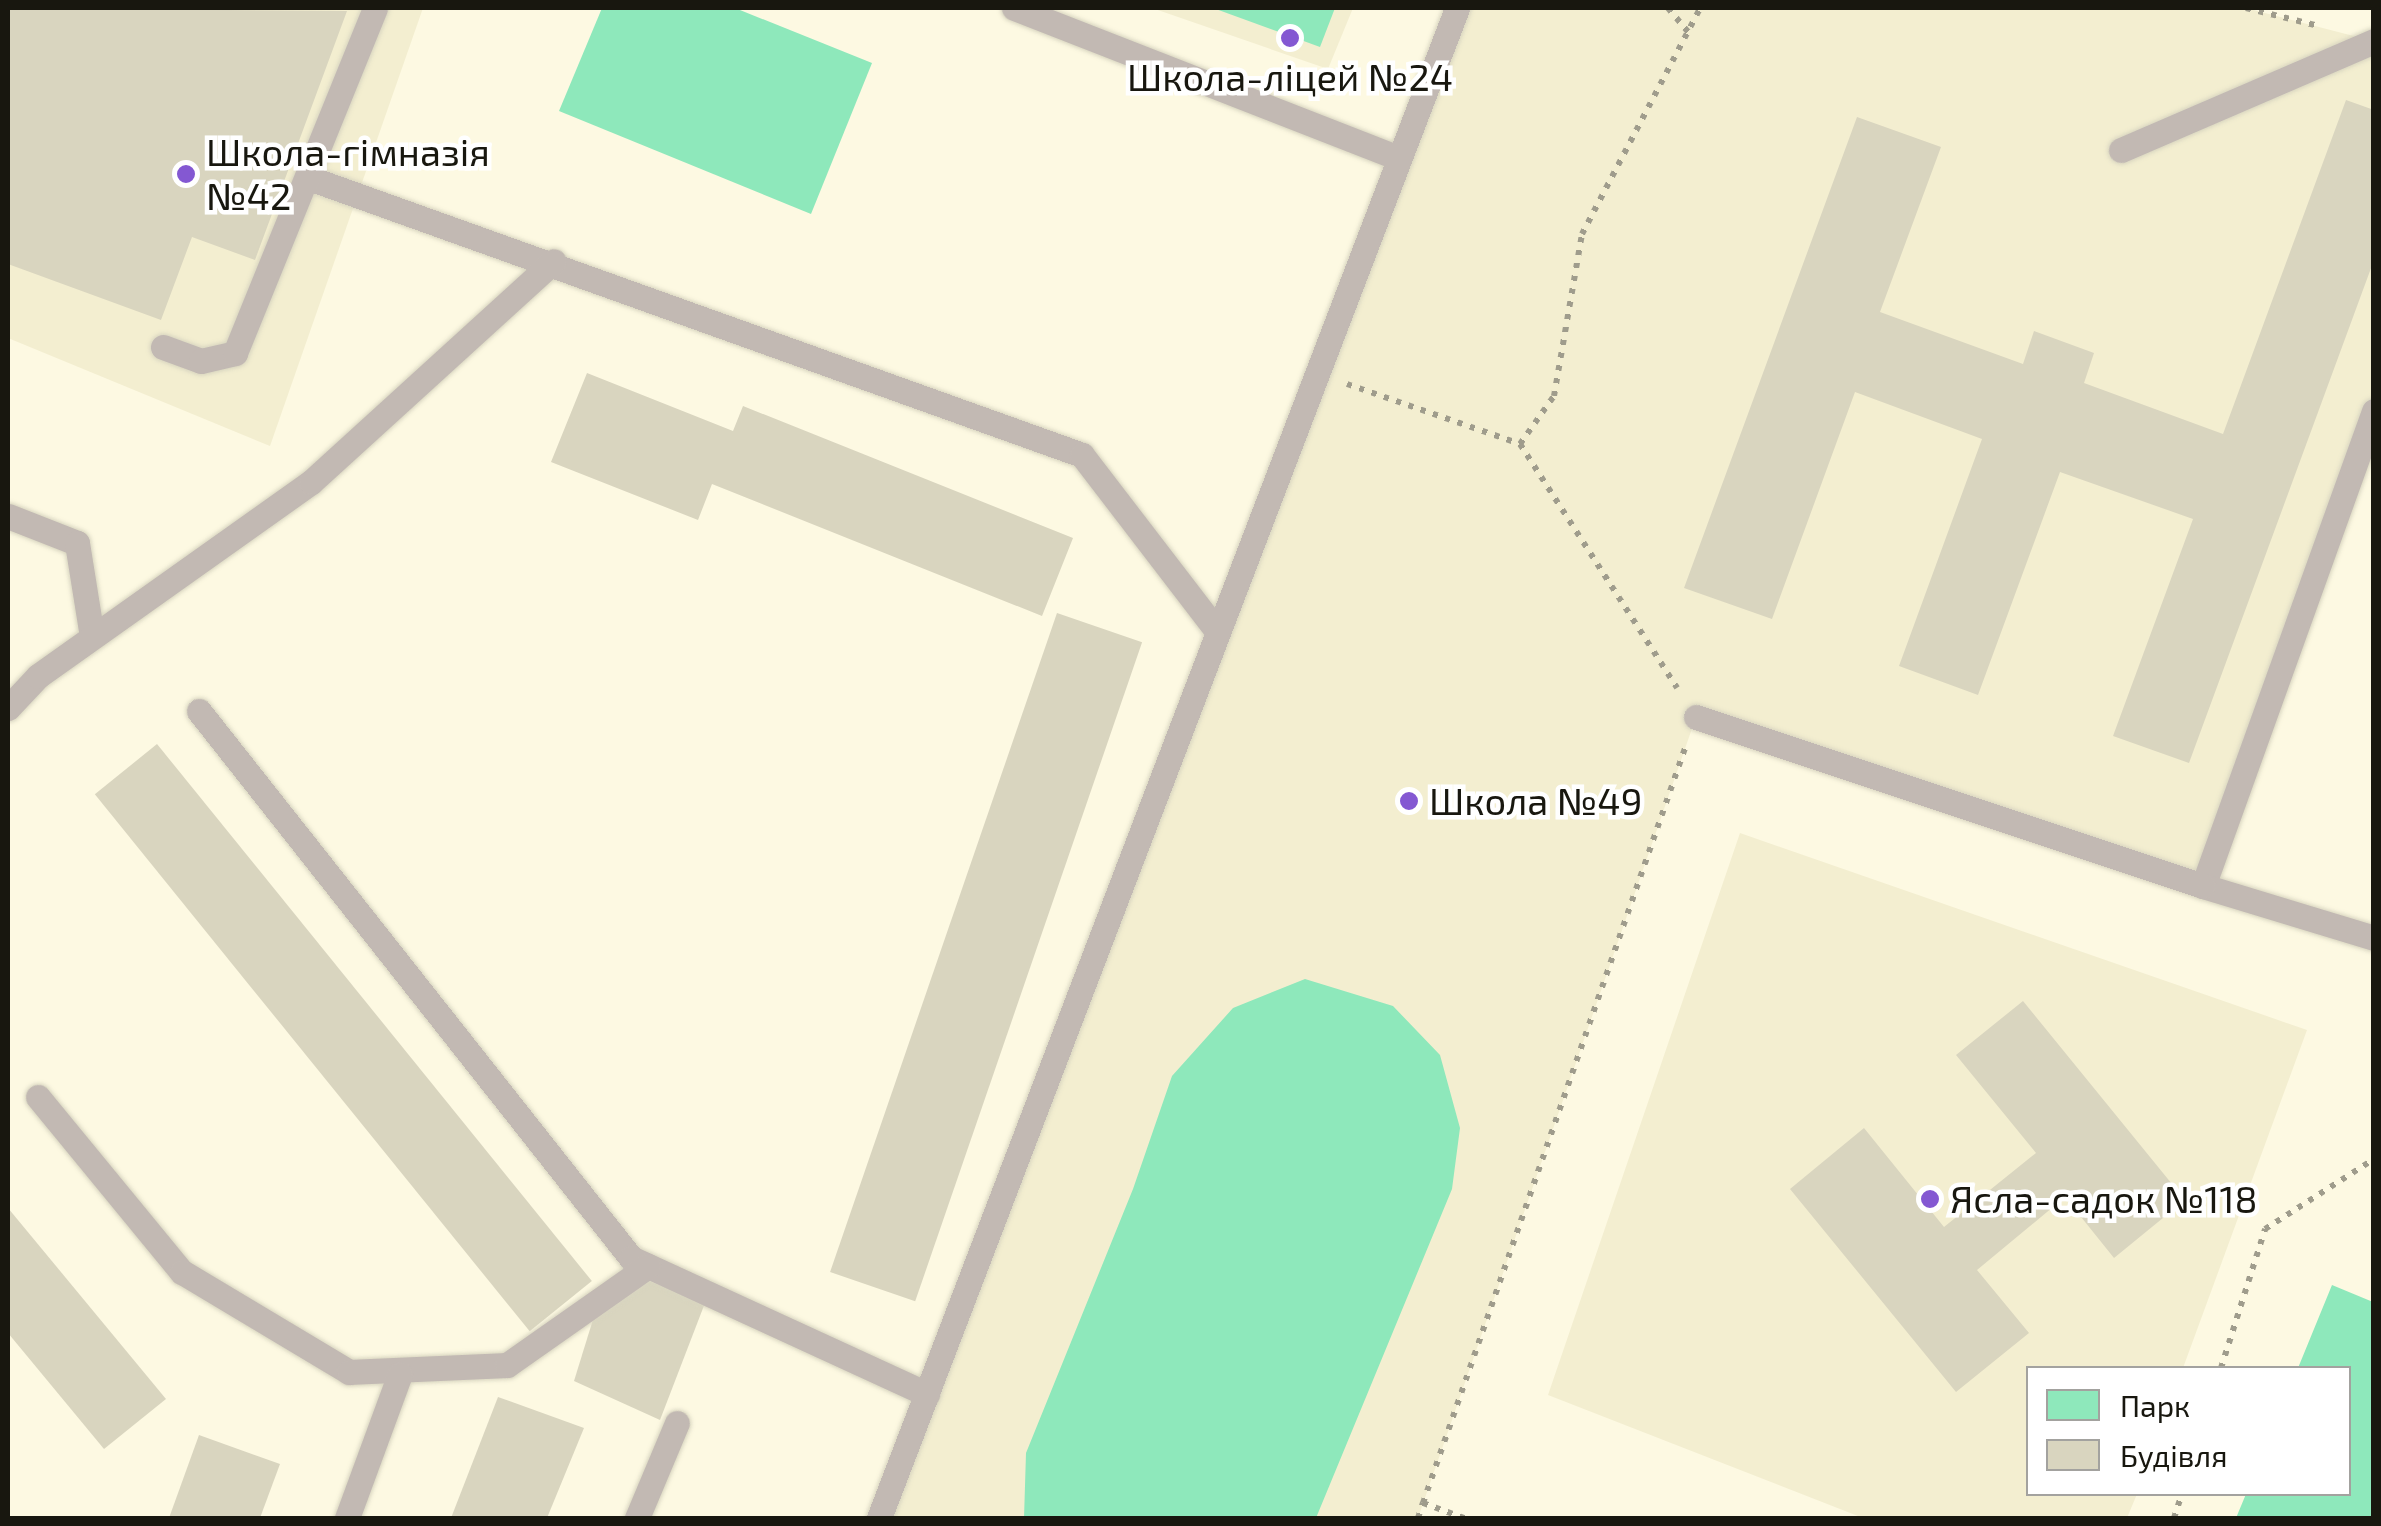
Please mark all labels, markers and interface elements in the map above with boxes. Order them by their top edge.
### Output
marker: Школа-ліцей №24 [1279,27,1301,49]
place label: Школа-ліцей №24 [1127,54,1453,100]
place label: Школа-гімназія №42 [206,129,490,218]
marker: Школа-гімназія №42 [175,163,197,185]
place label: Школа №49 [1429,778,1642,824]
marker: Школа №49 [1398,790,1420,812]
place label: Ясла-садок №118 [1950,1176,2258,1222]
marker: Ясла-садок №118 [1919,1188,1941,1210]
legend [2026,1366,2351,1496]
text: Парк [2120,1387,2190,1423]
text: Будівля [2120,1437,2227,1473]

